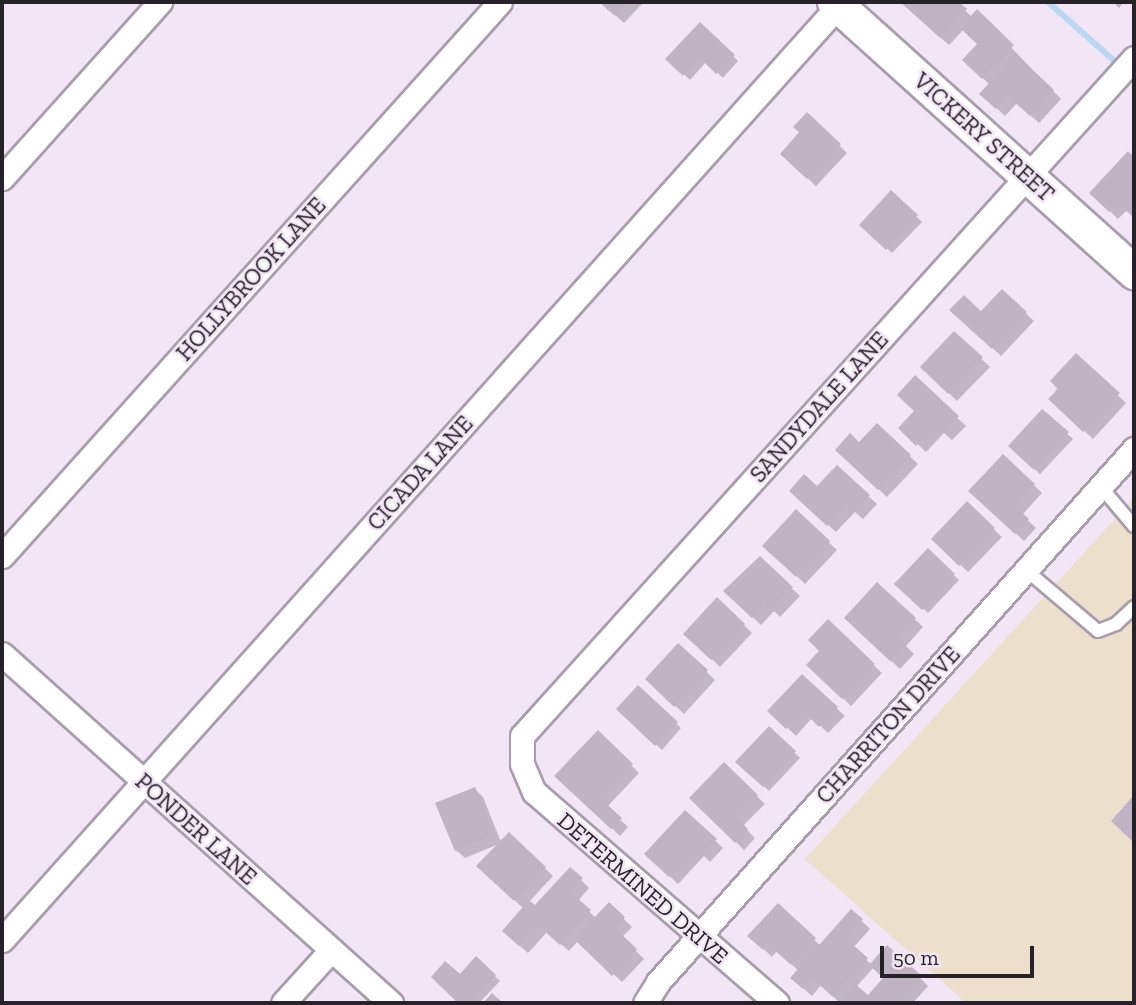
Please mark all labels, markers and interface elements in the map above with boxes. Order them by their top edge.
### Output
street label: VICKERY STREET [908,66,1060,208]
street label: HOLLYBROOK LANE [170,191,332,367]
street label: SANDYDALE LANE [744,326,894,488]
street label: CICADA LANE [361,410,479,536]
street label: CHARRITON DRIVE [810,641,966,809]
street label: PONDER LANE [130,767,262,891]
street label: DETERMINED DRIVE [552,806,734,970]
scale bar [884,932,1038,976]
text: 50 m [893,945,939,970]

